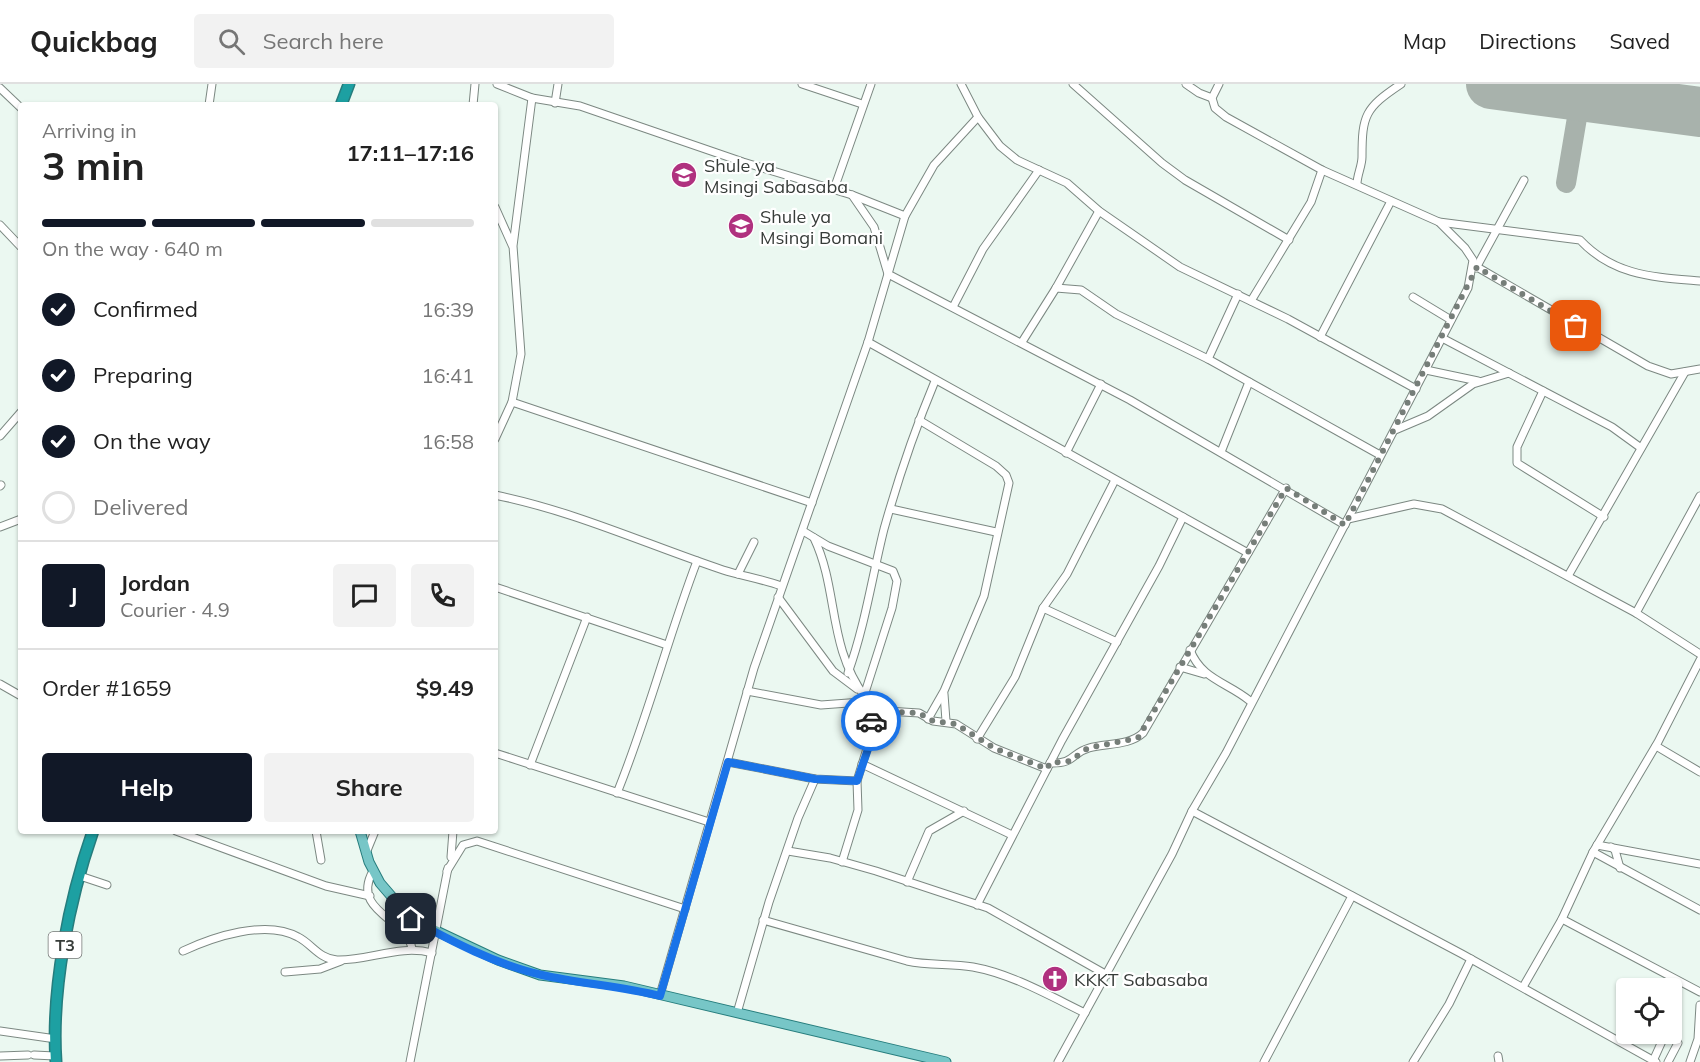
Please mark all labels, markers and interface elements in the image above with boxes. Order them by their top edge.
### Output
search box [194,14,614,68]
text: Quickbag [30,24,158,59]
icon: search [215,25,248,58]
text: Search here [263,27,384,55]
text: Map [1403,28,1446,54]
text: Directions [1479,28,1576,54]
text: Saved [1609,28,1670,54]
text: Arriving in [42,118,137,143]
text: 17:11–17:16 [346,139,474,167]
text: 3 min [42,141,145,190]
place label: Shule ya Msingi Sabasaba [704,154,848,198]
school or university icon: Shule ya Msingi Sabasaba [669,160,699,190]
place label: Shule ya Msingi Bomani [760,205,883,249]
school or university icon: Shule ya Msingi Bomani [726,211,756,241]
text: On the way · 640 m [42,236,223,261]
icon: check [42,293,75,326]
text: Confirmed [93,295,198,323]
text: 16:39 [421,297,474,322]
pin [1550,300,1601,351]
icon: bag [1559,309,1592,342]
icon: check [42,359,75,392]
text: Preparing [93,361,193,389]
text: 16:41 [421,363,474,388]
icon: check [42,425,75,458]
text: On the way [93,427,211,455]
text: 16:58 [421,429,474,454]
text: Delivered [93,493,188,521]
button: chat [333,564,396,627]
button: phone [411,564,474,627]
text: Jordan [120,569,190,597]
text: J [70,581,77,609]
text: Courier · 4.9 [120,597,230,622]
text: Order #1659 [42,674,172,702]
text: $9.49 [416,674,474,702]
courier [841,691,901,751]
icon: car [855,705,888,738]
button: Help [42,753,252,822]
button: Share [264,753,474,822]
pin [385,893,436,944]
icon: home [394,902,427,935]
road number: T3 [48,932,82,958]
church icon: KKKT Sabasaba [1040,964,1070,994]
place label: KKKT Sabasaba [1074,968,1208,991]
map controls [1616,978,1682,1044]
button: locate [1616,978,1682,1044]

